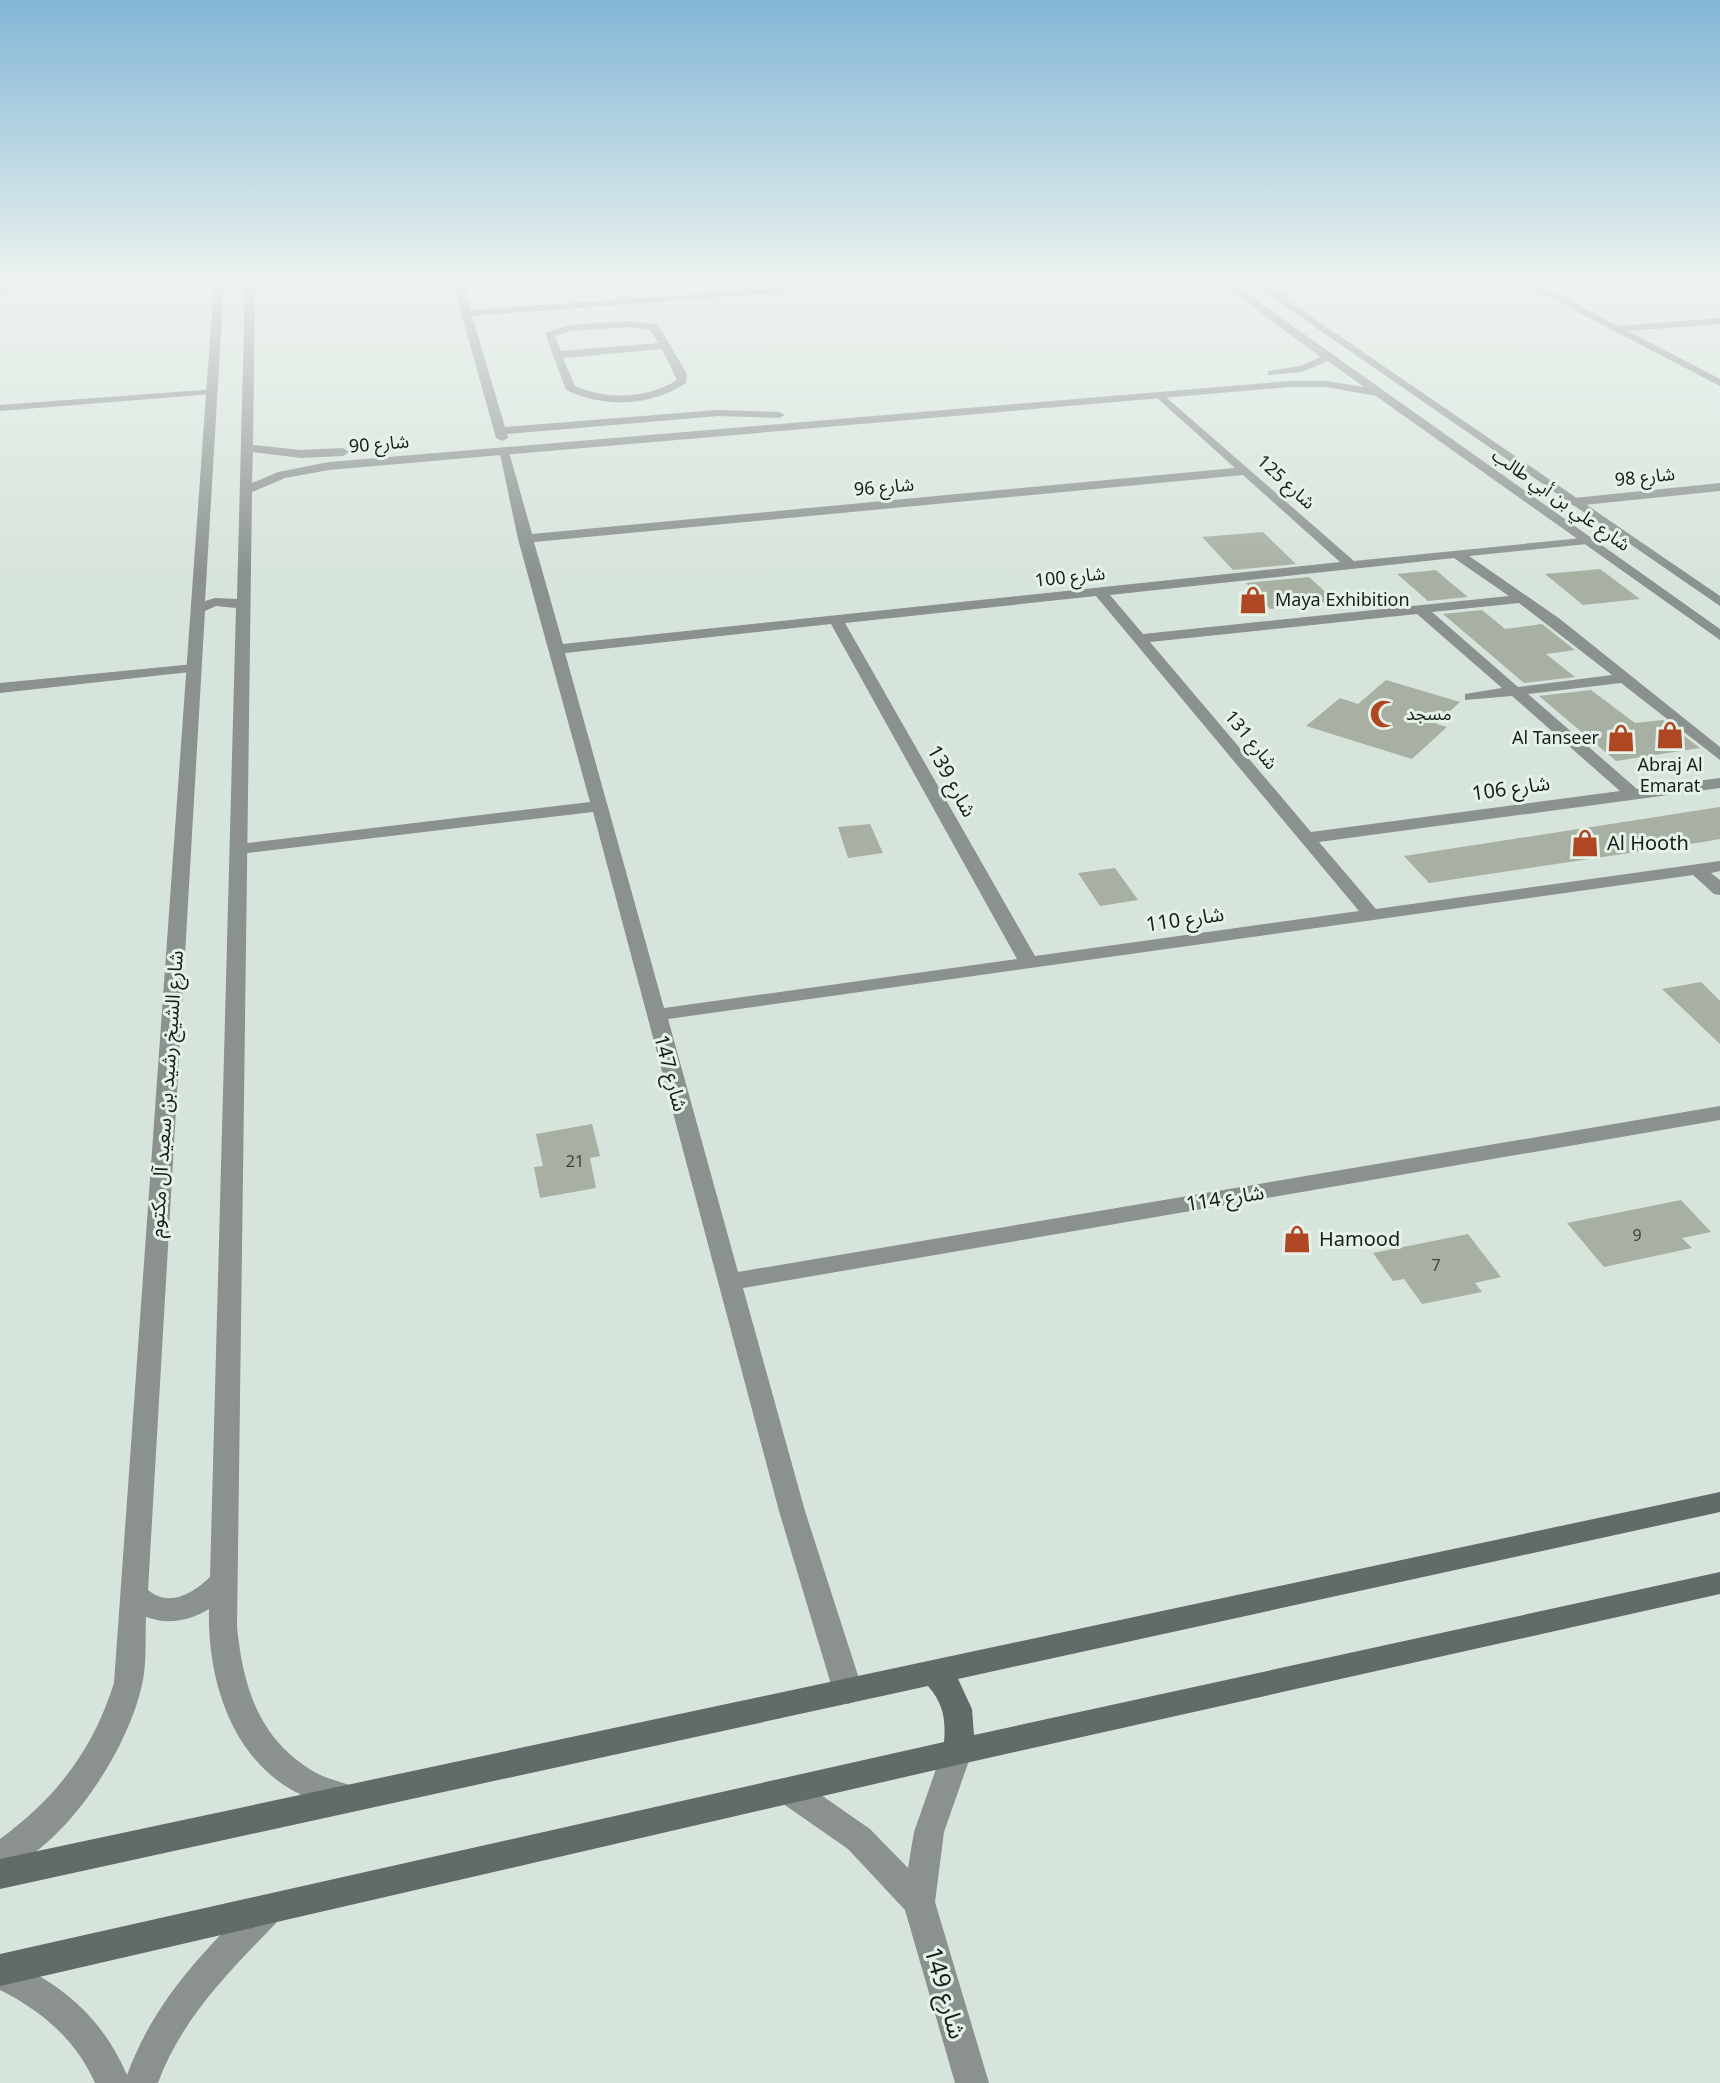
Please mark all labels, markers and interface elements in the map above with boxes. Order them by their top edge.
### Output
street label: شارع 90 [348,428,410,461]
street label: شارع علي بن أبي طالب [1486,442,1635,558]
street label: شارع 125 [1250,449,1321,516]
street label: شارع 98 [1614,461,1676,494]
street label: شارع 96 [853,471,915,504]
street label: شارع 100 [1034,560,1107,595]
shop icon: Maya Exhibition [1238,585,1268,615]
place label: Maya Exhibition [1275,587,1410,611]
mosque icon: مسجد [1369,699,1399,729]
place label: مسجد [1406,701,1452,725]
street label: شارع 131 [1218,705,1284,776]
shop icon: Abraj Al Emarat [1655,720,1685,750]
shop icon: Al Tanseer [1606,723,1636,753]
place label: Al Tanseer [1512,725,1600,749]
street label: شارع 139 [920,740,983,823]
place label: Abraj Al Emarat [1637,752,1703,797]
street label: شارع 106 [1470,769,1552,808]
shop icon: Al Hooth [1570,828,1600,858]
place label: Al Hooth [1607,829,1689,856]
street label: شارع 110 [1144,900,1226,939]
street label: شارع الشيخ رشيد بن سعيد آل مكتوم [142,949,191,1239]
street label: شارع 147 [646,1031,695,1115]
house number: 21 [566,1150,584,1172]
street label: شارع 114 [1184,1178,1266,1219]
shop icon: Hamood [1282,1224,1312,1254]
house number: 9 [1632,1224,1642,1246]
place label: Hamood [1319,1225,1400,1252]
house number: 7 [1431,1254,1441,1276]
street label: شارع 149 [916,1943,975,2043]

